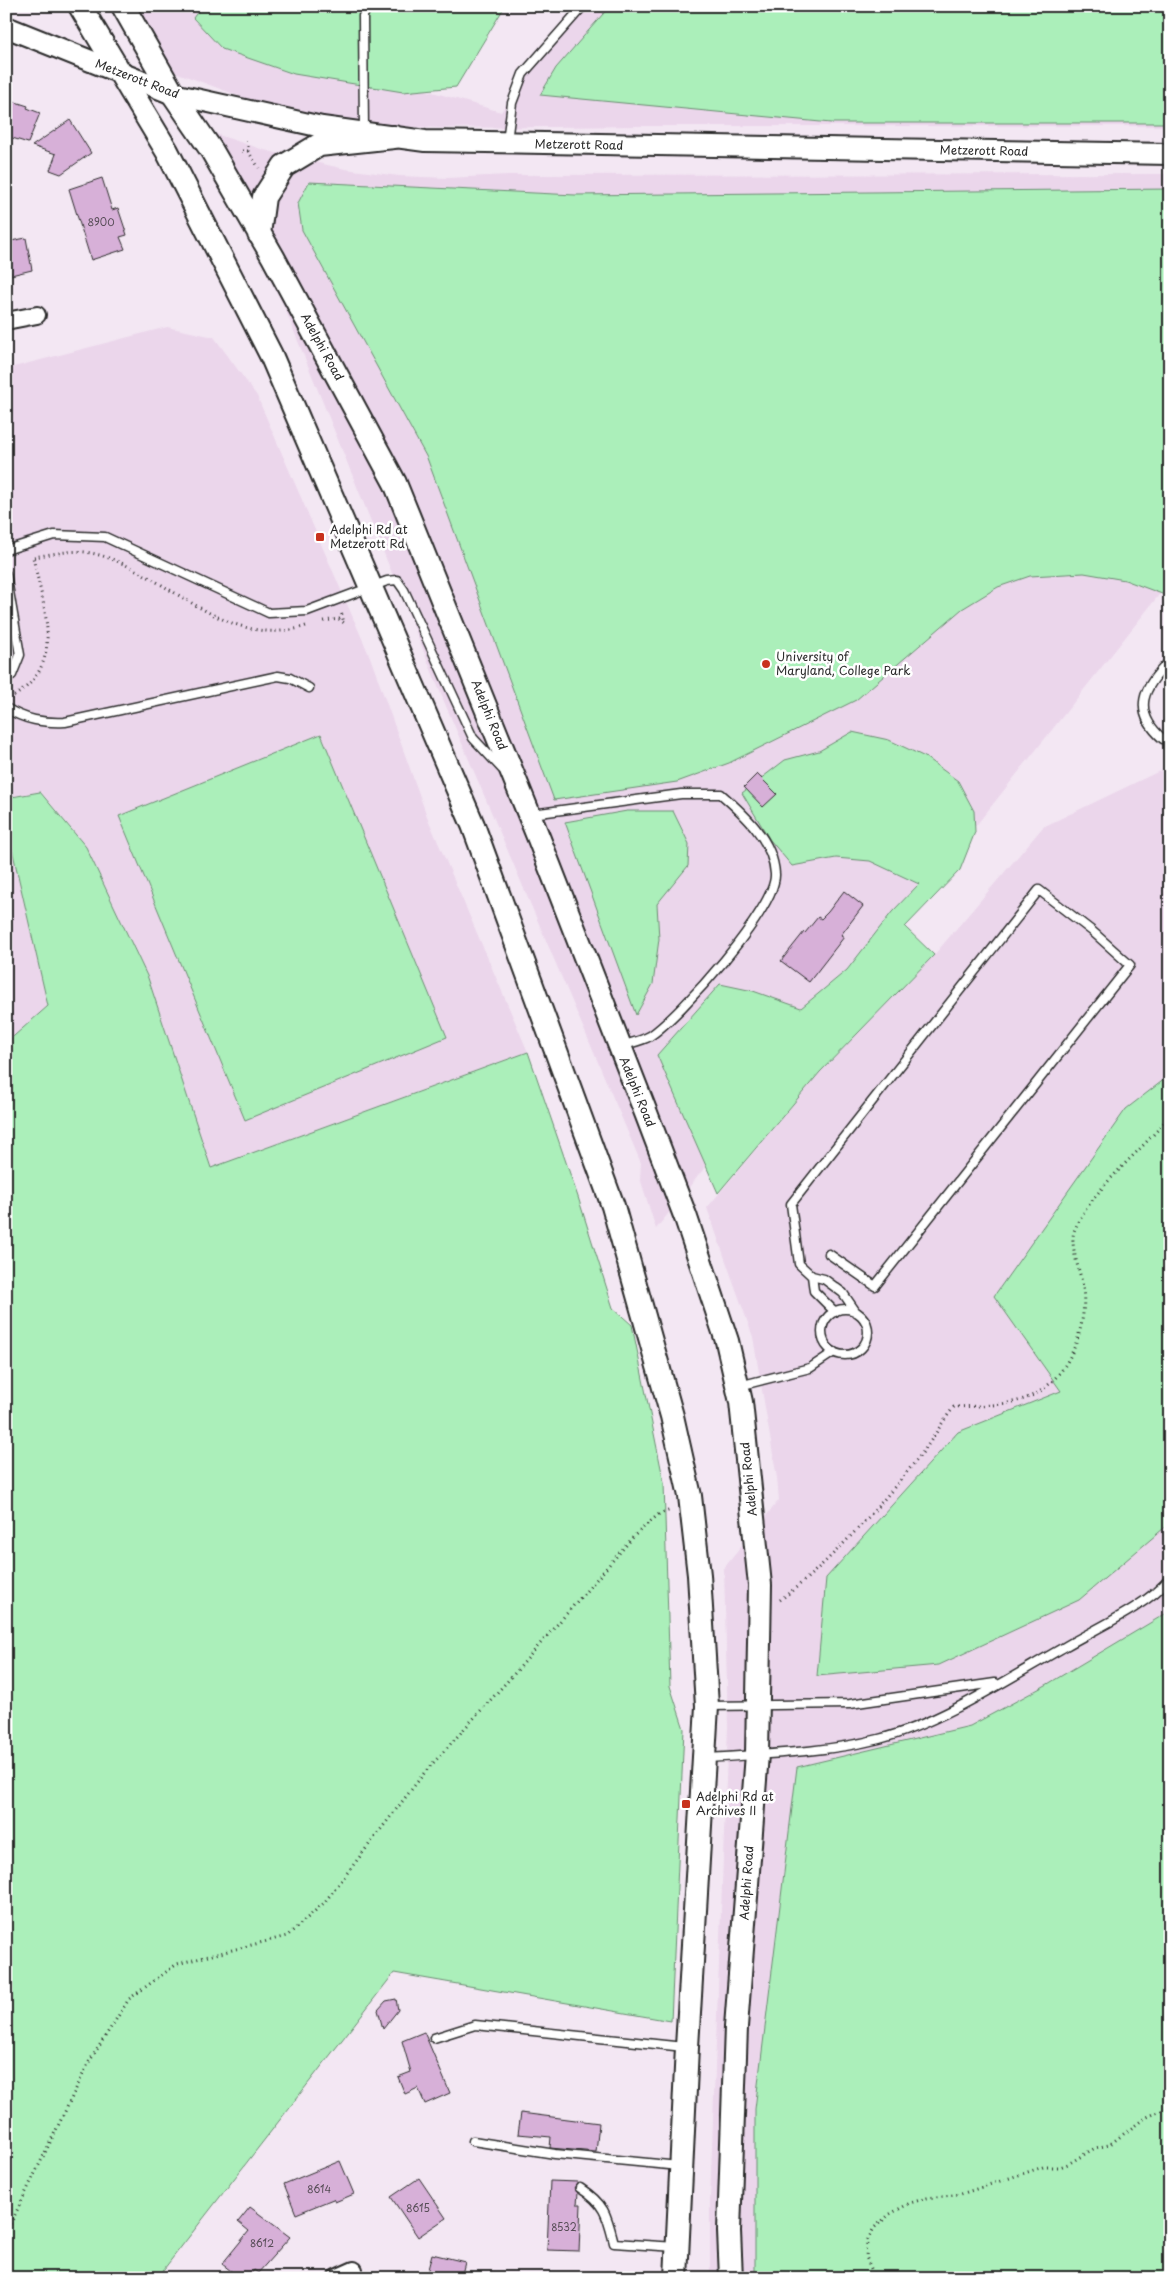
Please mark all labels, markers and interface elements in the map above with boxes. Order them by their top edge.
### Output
street label: Metzerott Road [93,54,182,102]
street label: Metzerott Road [535,134,624,154]
street label: Metzerott Road [940,140,1029,160]
house number: 8900 [87,214,115,229]
street label: Adelphi Road [297,310,349,384]
place label: Adelphi Rd at Metzerott Rd [330,520,408,552]
marker: Adelphi Rd at Metzerott Rd [314,531,326,543]
place label: University of Maryland, College Park [776,647,911,679]
marker: University of Maryland, College Park [760,658,772,670]
street label: Adelphi Road [468,677,512,753]
street label: Adelphi Road [616,1054,660,1130]
street label: Adelphi Road [735,1441,761,1517]
place label: Adelphi Rd at Archives II [696,1787,774,1819]
marker: Adelphi Rd at Archives II [680,1798,692,1810]
street label: Adelphi Road [734,1845,758,1921]
house number: 8614 [307,2181,331,2196]
house number: 8615 [406,2200,430,2215]
house number: 8532 [551,2219,577,2234]
house number: 8612 [250,2235,274,2250]

